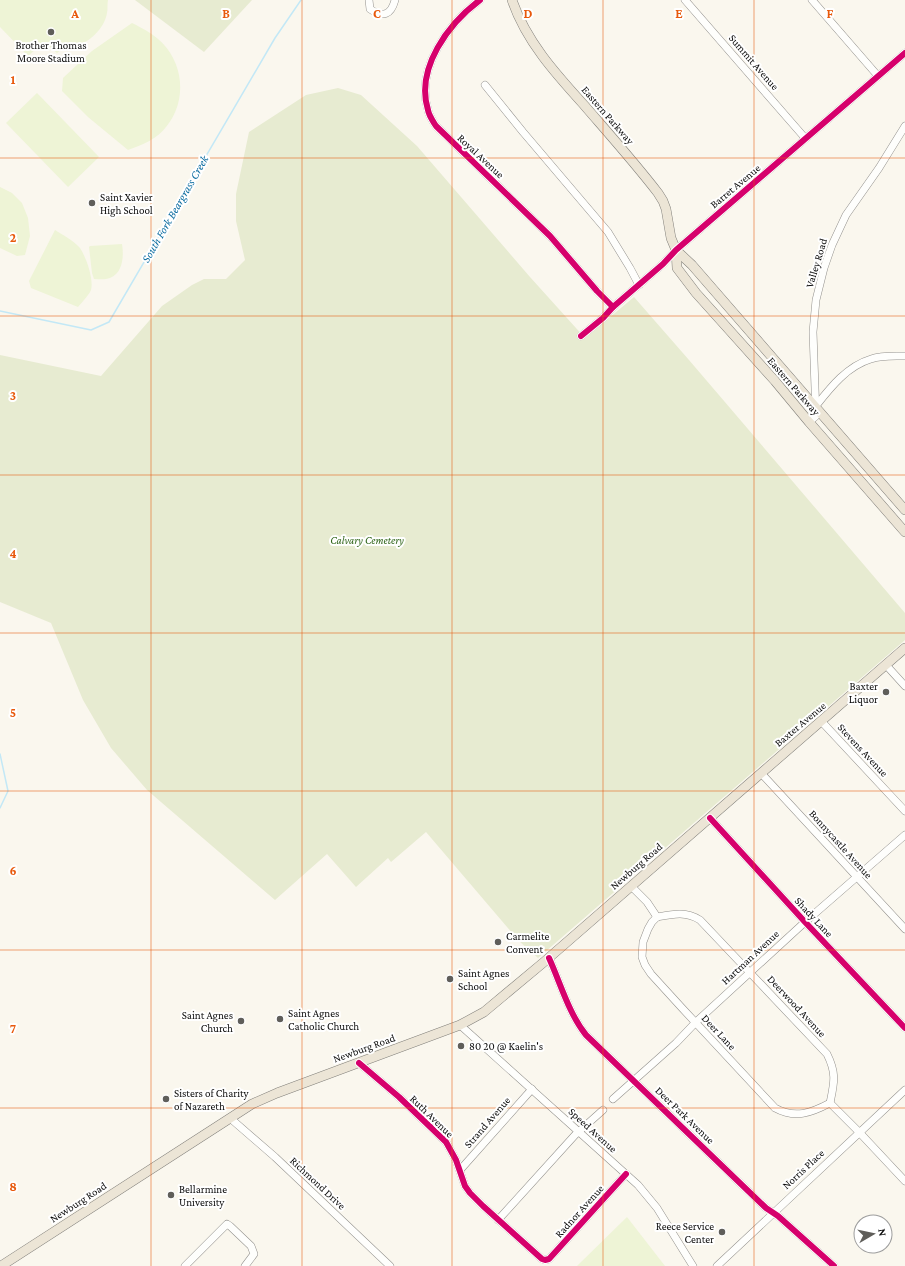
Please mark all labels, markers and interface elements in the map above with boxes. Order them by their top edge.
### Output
text: A [70,6,79,21]
text: B [222,6,230,21]
text: C [373,6,381,21]
text: D [524,6,533,21]
text: E [675,6,683,21]
text: F [827,6,834,21]
marker: Brother Thomas Moore Stadium [46,27,56,37]
street label: Summit Avenue [727,32,781,92]
place label: Brother Thomas Moore Stadium [15,39,87,64]
text: 1 [11,72,16,87]
street label: Eastern Parkway [579,83,637,148]
street label: Royal Avenue [455,132,507,181]
water label: South Fork Beargrass Creek [139,152,212,265]
street label: Barret Avenue [708,161,763,210]
place label: Saint Xavier High School [100,191,153,217]
marker: Saint Xavier High School [87,198,97,208]
text: 2 [10,230,17,245]
street label: Valley Road [803,237,830,289]
street label: Eastern Parkway [765,354,823,419]
text: 3 [10,388,16,403]
park label: Calvary Cemetery [330,534,404,547]
text: 4 [9,546,17,561]
place label: Baxter Liquor [849,680,878,706]
marker: Baxter Liquor [881,687,891,697]
street label: Baxter Avenue [772,699,828,749]
text: 5 [10,705,16,720]
street label: Stevens Avenue [835,721,891,779]
street label: Bonnycastle Avenue [806,807,875,882]
street label: Newburg Road [608,840,665,893]
text: 6 [9,863,17,878]
street label: Shady Lane [792,894,836,940]
street label: Hartman Avenue [719,927,781,987]
place label: Carmelite Convent [506,930,549,955]
marker: Carmelite Convent [493,937,503,947]
place label: Saint Agnes School [458,967,509,992]
street label: Deerwood Avenue [765,973,829,1039]
marker: Saint Agnes School [445,974,455,984]
place label: Saint Agnes Catholic Church [288,1007,359,1032]
place label: Saint Agnes Church [182,1009,233,1034]
street label: Deer Lane [700,1012,739,1052]
marker: Saint Agnes Catholic Church [275,1014,285,1024]
marker: Saint Agnes Church [236,1016,246,1026]
text: 7 [10,1021,16,1036]
street label: Newburg Road [331,1031,397,1066]
place label: 80 20 @ Kaelin's [469,1040,543,1053]
marker: 80 20 @ Kaelin's [456,1041,466,1051]
street label: Deer Park Avenue [653,1084,717,1146]
place label: Sisters of Charity of Nazareth [174,1087,250,1112]
street label: Ruth Avenue [408,1092,456,1140]
marker: Sisters of Charity of Nazareth [161,1094,171,1104]
street label: Strand Avenue [462,1094,513,1150]
street label: Speed Avenue [566,1105,620,1156]
street label: Norris Place [780,1147,826,1191]
street label: Richmond Drive [288,1154,348,1212]
text: 8 [9,1179,17,1194]
street label: Newburg Road [48,1179,109,1226]
street label: Radnor Avenue [552,1182,606,1240]
place label: Bellarmine University [179,1183,227,1209]
marker: Bellarmine University [166,1190,176,1200]
north arrow [853,1214,893,1254]
place label: Reece Service Center [656,1220,714,1245]
marker: Reece Service Center [717,1227,727,1237]
text: N [876,1228,889,1238]

